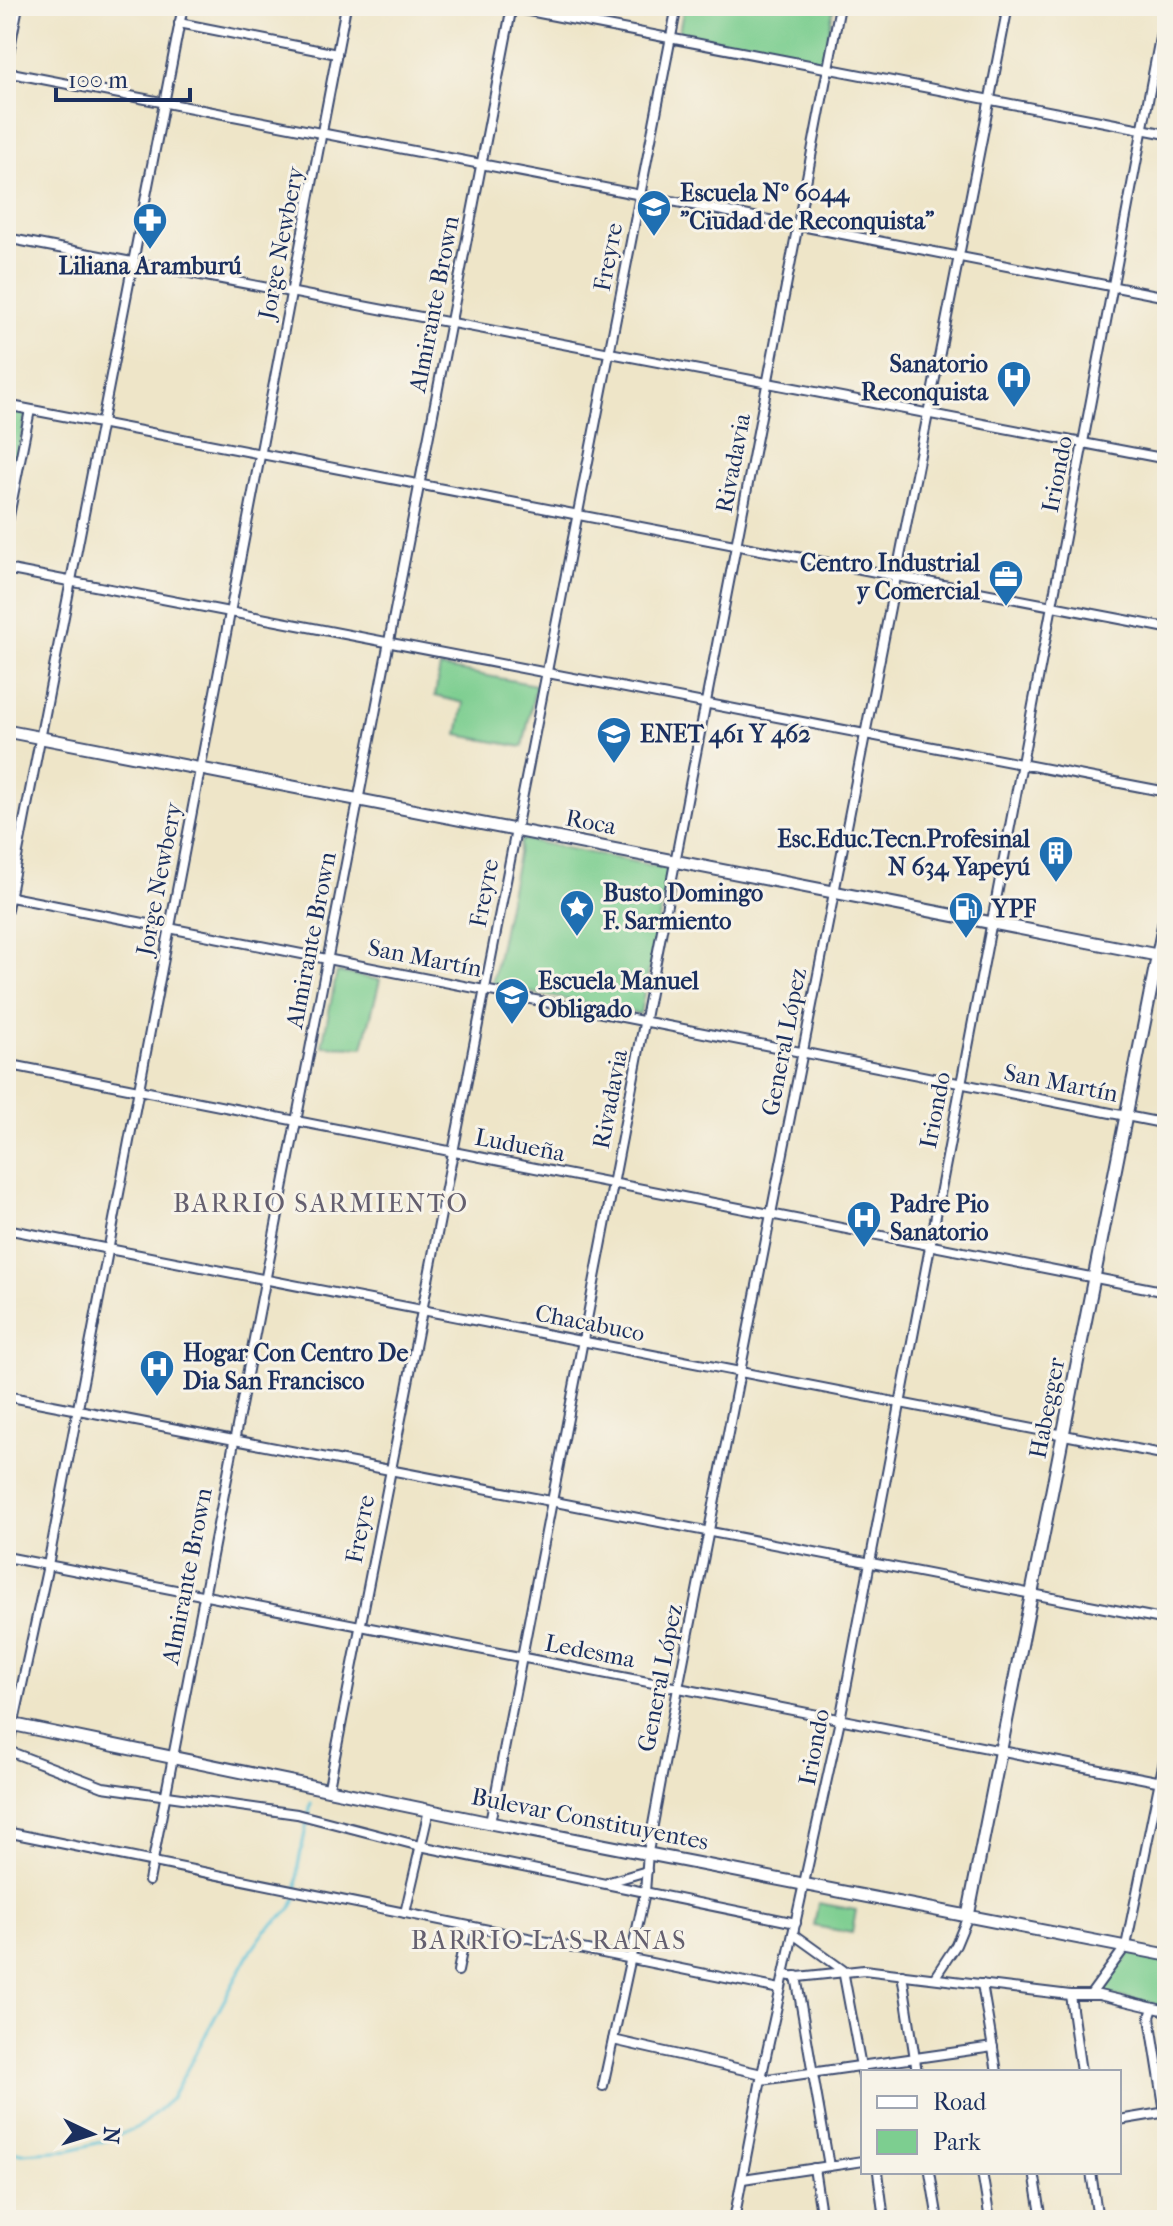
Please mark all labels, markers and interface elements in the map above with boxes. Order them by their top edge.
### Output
scale bar [56,52,190,102]
text: 100 m [68,66,128,94]
street label: Jorge Newbery [252,163,310,324]
place label: Escuela Nº 6044 "Ciudad de Reconquista" [680,179,935,235]
school or university icon: Escuela Nº 6044 "Ciudad de Reconquista" [635,188,673,238]
pharmacy icon: Liliana Aramburú [131,201,169,251]
street label: Almirante Brown [403,213,465,396]
street label: Freyre [588,220,628,294]
place label: Liliana Aramburú [58,252,242,280]
place label: Sanatorio Reconquista [861,350,989,406]
hospital icon: Sanatorio Reconquista [995,359,1033,409]
street label: Rivadavia [710,410,757,515]
street label: Iriondo [1036,433,1078,515]
place label: Centro Industrial y Comercial [800,549,980,605]
office icon: Centro Industrial y Comercial [987,558,1025,608]
school or university icon: ENET 461 Y 462 [595,715,633,765]
place label: ENET 461 Y 462 [640,720,811,749]
street label: Jorge Newbery [130,799,188,960]
street label: Roca [563,803,620,841]
place label: Esc.Educ.Tecn.Profesinal N 634 Yapeyú [777,825,1030,882]
building icon: Esc.Educ.Tecn.Profesinal N 634 Yapeyú [1037,834,1075,884]
street label: Almirante Brown [280,849,342,1032]
street label: Freyre [464,856,504,930]
place label: Busto Domingo F. Sarmiento [602,879,763,935]
place icon: Busto Domingo F. Sarmiento [558,888,596,938]
fuel station icon: YPF [947,890,985,940]
place label: YPF [990,895,1036,923]
street label: San Martín [366,933,484,983]
street label: General López [756,965,812,1118]
place label: Escuela Manuel Obligado [538,967,699,1023]
school or university icon: Escuela Manuel Obligado [493,976,531,1026]
street label: Rivadavia [587,1046,634,1151]
street label: San Martín [1002,1058,1120,1108]
street label: Iriondo [914,1069,956,1151]
street label: Ludueña [473,1123,568,1168]
district label: BARRIO SARMIENTO [173,1188,469,1219]
place label: Padre Pio Sanatorio [890,1190,989,1246]
hospital icon: Padre Pio Sanatorio [845,1199,883,1249]
street label: Chacabuco [533,1299,647,1347]
place label: Hogar Con Centro De Dia San Francisco [183,1339,408,1395]
hospital icon: Hogar Con Centro De Dia San Francisco [138,1348,176,1398]
street label: Habegger [1024,1354,1071,1461]
street label: Almirante Brown [156,1485,218,1668]
street label: Freyre [340,1492,380,1566]
street label: General López [632,1601,688,1754]
street label: Ledesma [543,1629,638,1674]
street label: Iriondo [793,1706,835,1788]
street label: Bulevar Constituyentes [469,1782,711,1856]
district label: BARRIO LAS RANAS [411,1925,687,1956]
legend [861,2070,1121,2174]
text: Road [933,2088,987,2116]
north arrow [52,2094,132,2174]
text: N [97,2126,125,2145]
text: Park [933,2128,981,2156]

